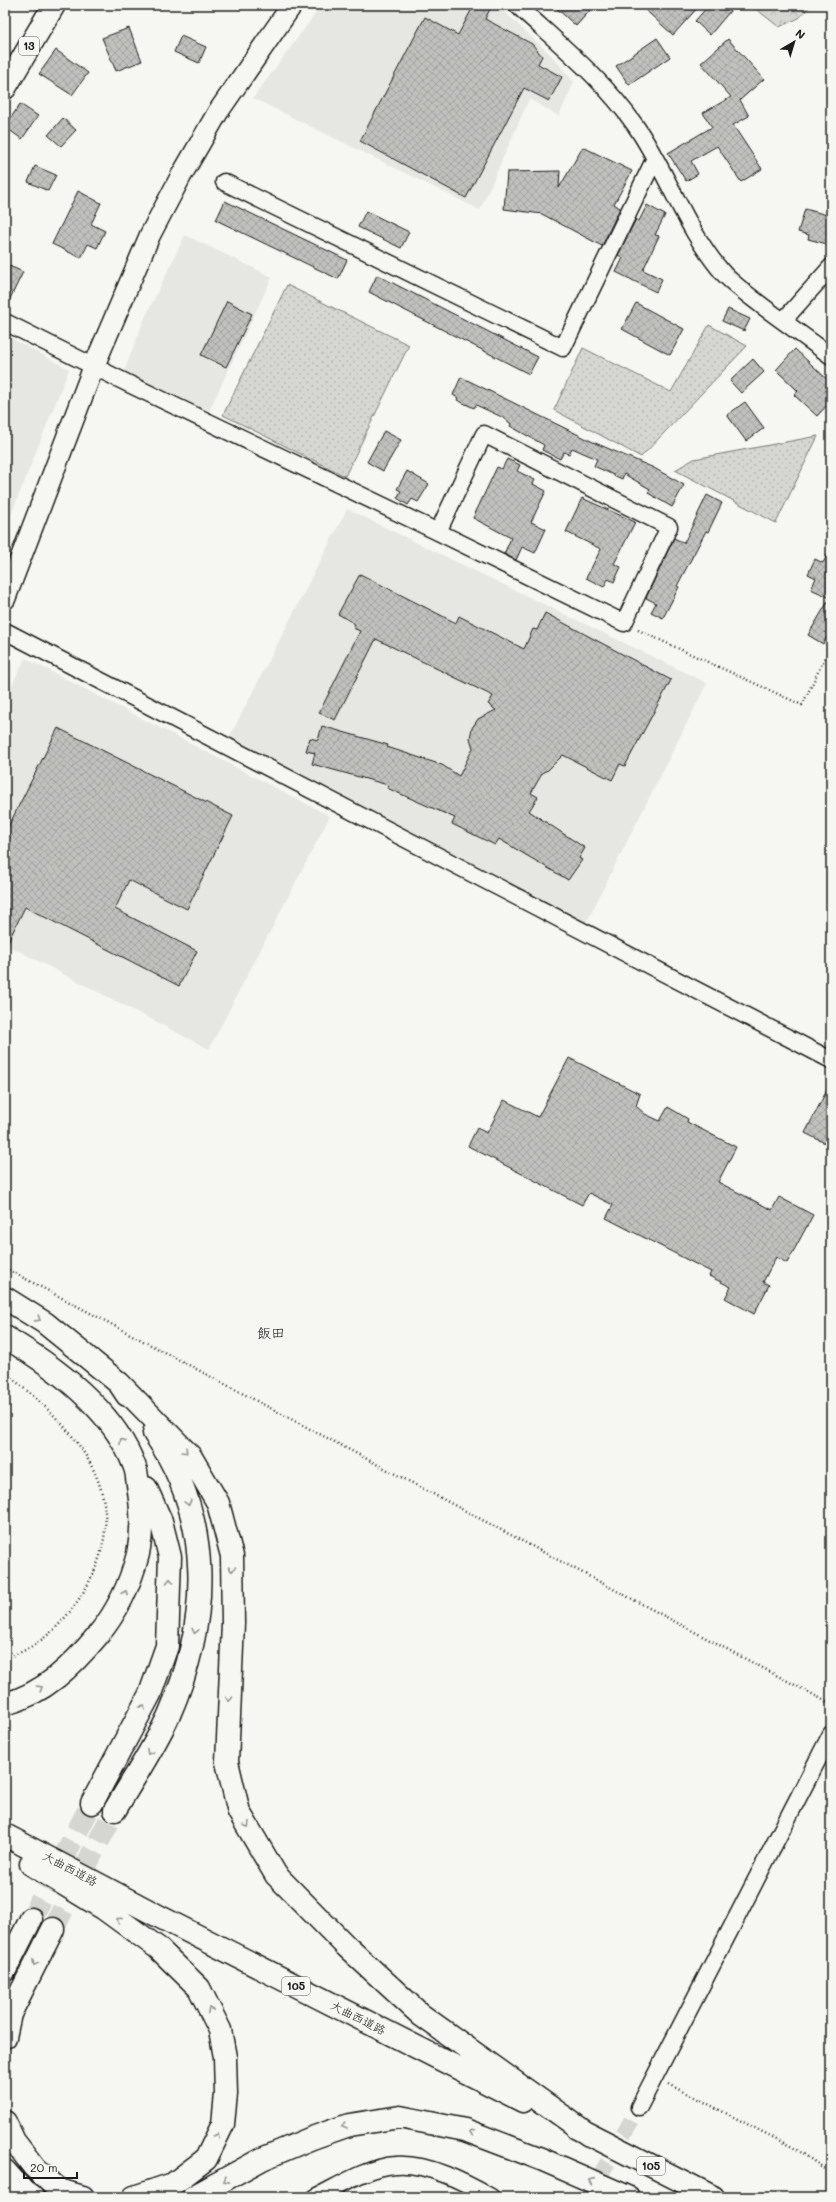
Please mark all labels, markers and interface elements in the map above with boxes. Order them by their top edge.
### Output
north arrow [774,22,814,62]
text: N [793,25,808,42]
road number: 13 [19,37,39,55]
one-way arrow [34,1314,41,1322]
district label: 飯田 [257,1323,285,1342]
one-way arrow [119,1438,126,1445]
one-way arrow [180,1446,188,1454]
one-way arrow [183,1499,192,1506]
one-way arrow [228,1566,237,1572]
one-way arrow [165,1578,174,1584]
one-way arrow [121,1589,129,1596]
one-way arrow [191,1628,199,1634]
one-way arrow [36,1686,43,1693]
one-way arrow [225,1696,233,1702]
one-way arrow [138,1704,146,1711]
one-way arrow [146,1748,153,1755]
one-way arrow [242,1821,249,1828]
street label: 大曲西道路 [40,1847,101,1889]
one-way arrow [116,1918,123,1925]
one-way arrow [32,1959,40,1967]
road number: 105 [282,1977,310,1995]
street label: 大曲西道路 [328,1996,389,2038]
one-way arrow [207,2007,214,2014]
one-way arrow [341,2122,348,2130]
one-way arrow [468,2129,475,2137]
one-way arrow [212,2132,220,2140]
scale bar [24,2154,77,2180]
road number: 105 [637,2157,665,2175]
text: 20 m [30,2159,58,2175]
one-way arrow [223,2175,230,2182]
one-way arrow [589,2178,596,2186]

